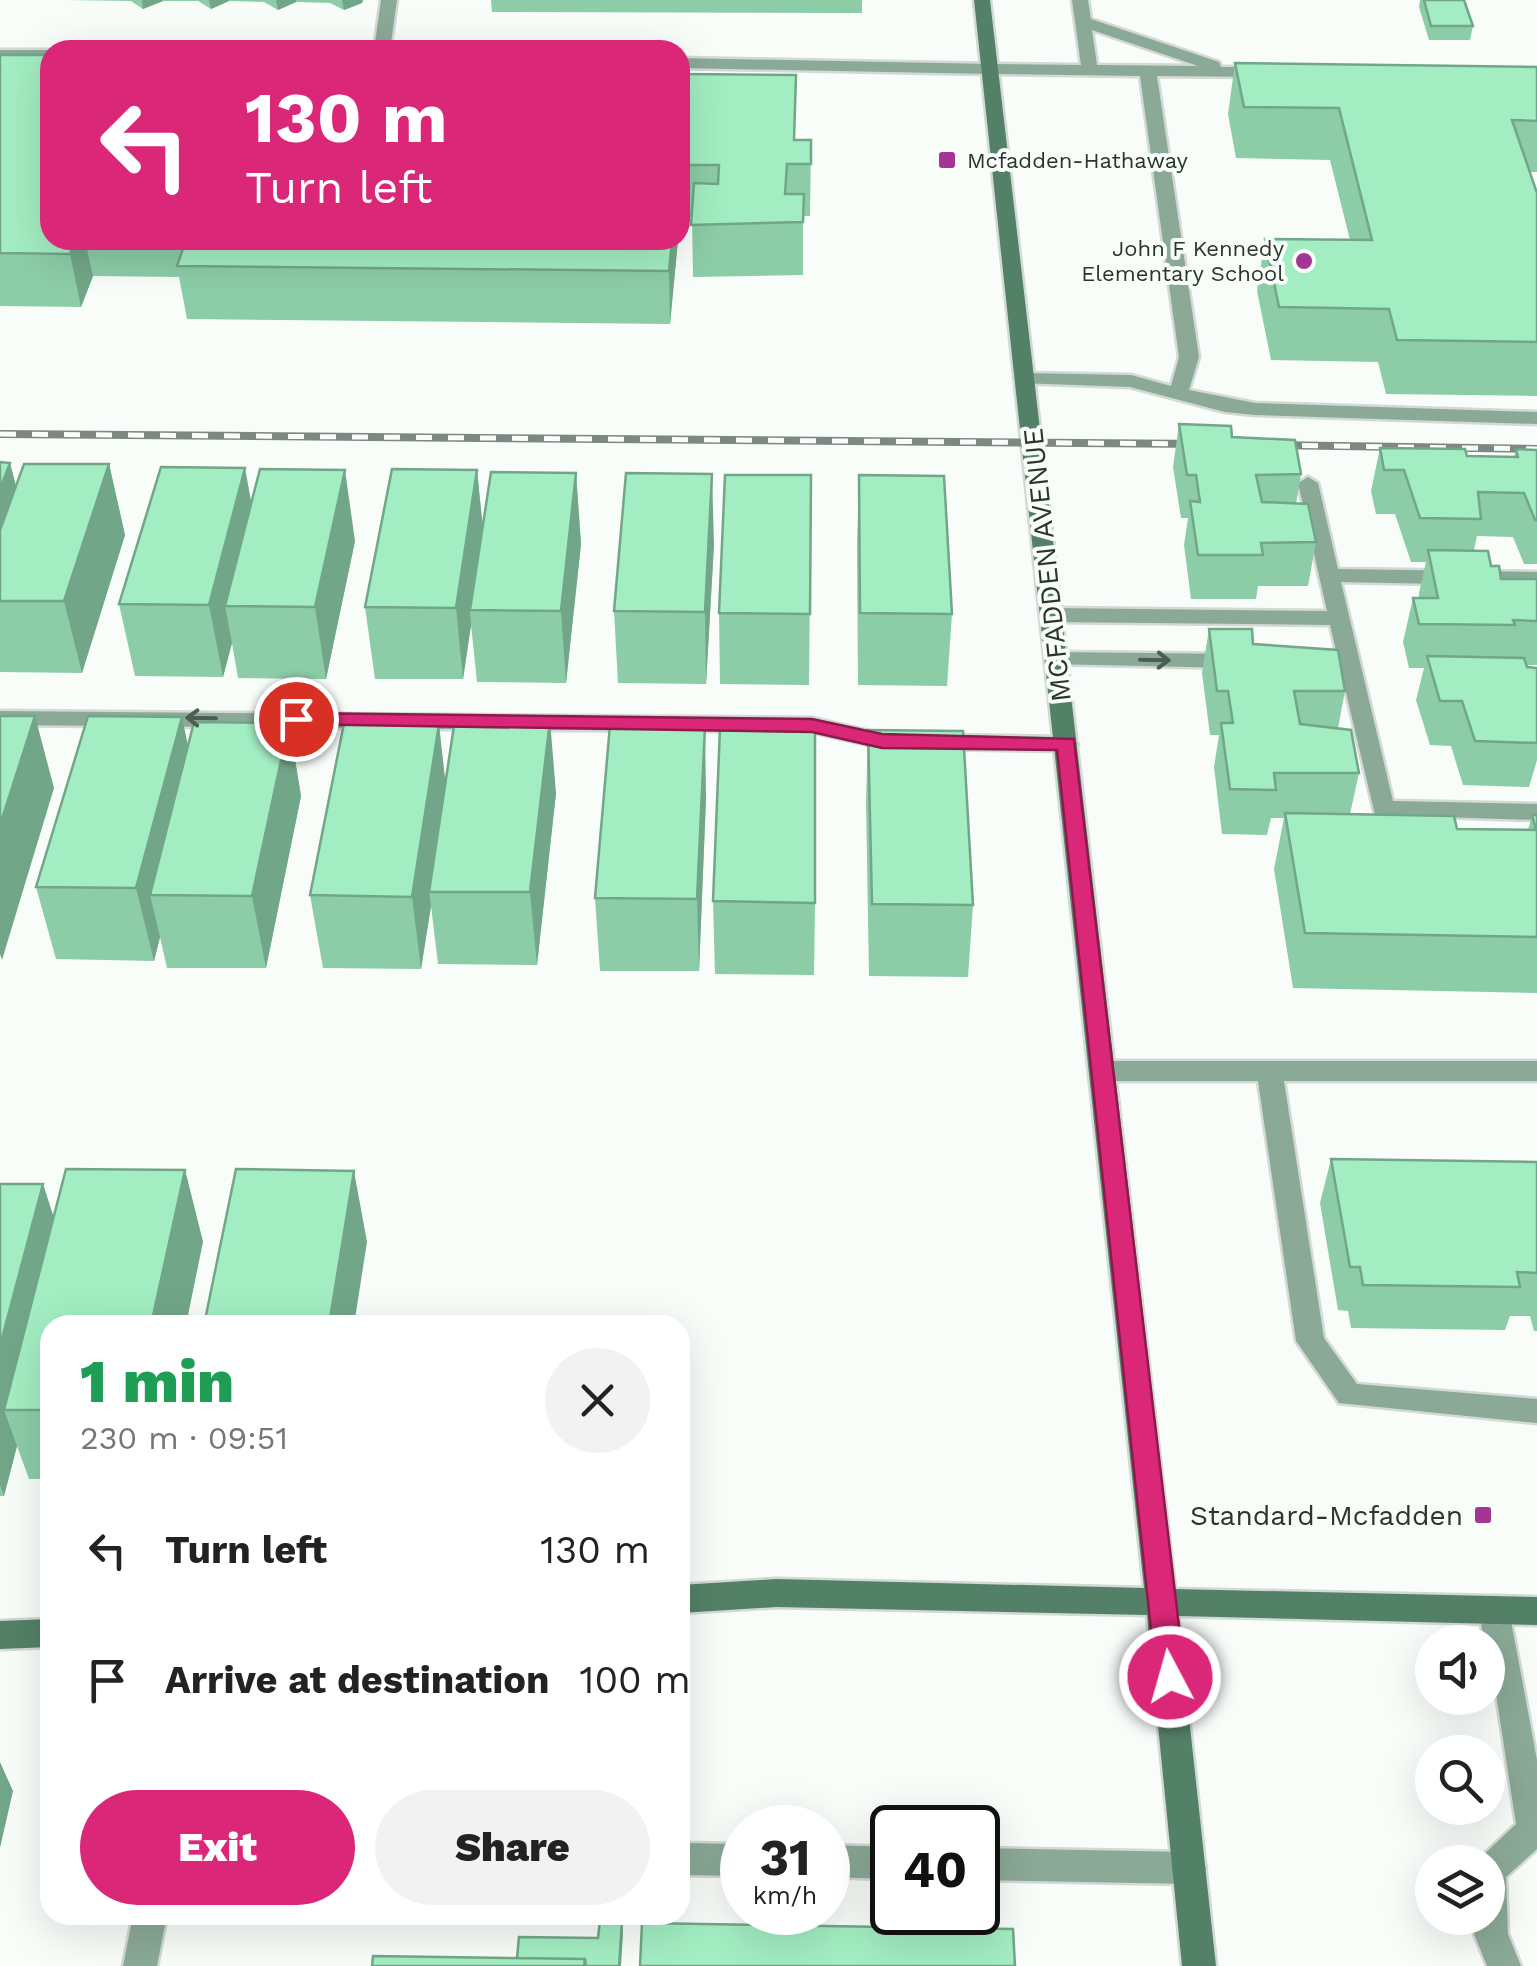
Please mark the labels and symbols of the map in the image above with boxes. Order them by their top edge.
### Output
place label: Mcfadden-Hathaway [967,148,1189,173]
marker: Mcfadden-Hathaway [936,149,958,171]
place label: John F Kennedy Elementary School [1081,236,1285,286]
marker: John F Kennedy Elementary School [1293,250,1315,272]
street label: MCFADDEN AVENUE [1016,427,1078,703]
one-way arrow [1138,650,1170,670]
pin [254,677,339,762]
one-way arrow [186,708,218,728]
place label: Standard-Mcfadden [1190,1499,1463,1532]
marker: Standard-Mcfadden [1472,1504,1494,1526]
position arrow [1118,1625,1222,1729]
speed limit sign: 40 [870,1805,1000,1935]

